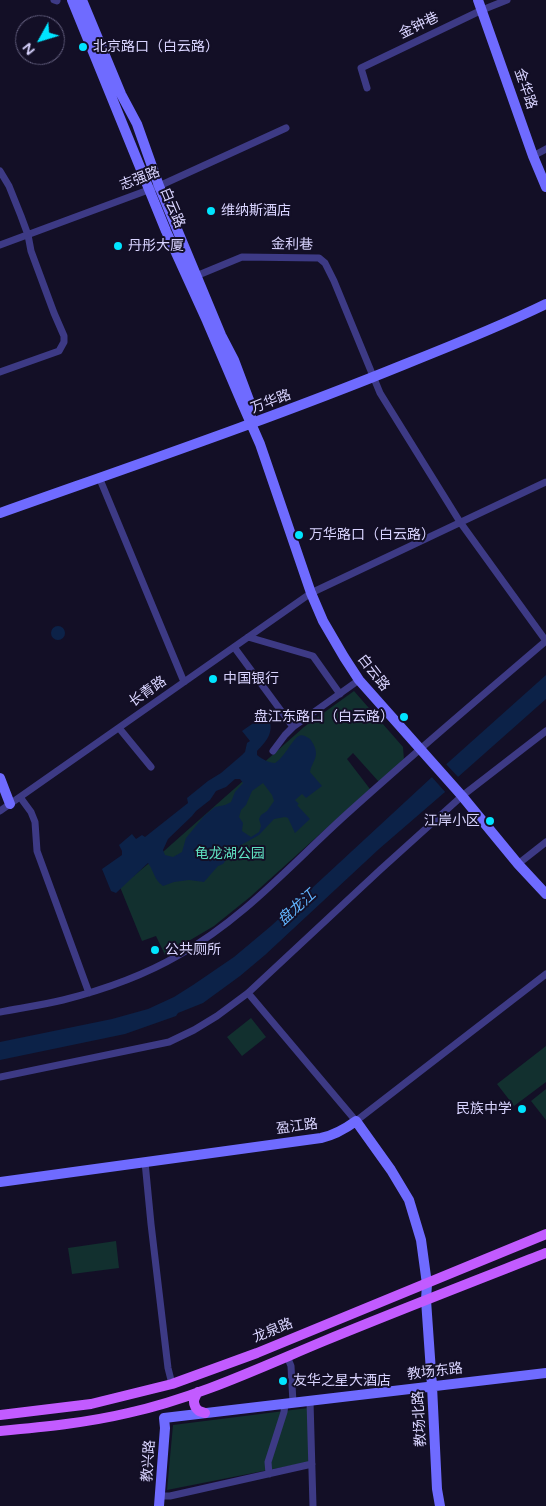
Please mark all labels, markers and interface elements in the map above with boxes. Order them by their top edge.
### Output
street label: 金钟巷 [396,9,442,43]
north arrow [15,15,65,65]
text: N [19,39,39,59]
place label: 北京路口（白云路） [93,39,219,55]
marker: 北京路口（白云路） [77,41,89,53]
street label: 金华路 [510,66,540,112]
street label: 志强路 [117,164,163,194]
street label: 白云路 [156,185,188,231]
place label: 维纳斯酒店 [221,203,291,219]
marker: 维纳斯酒店 [205,205,217,217]
street label: 金利巷 [271,236,313,254]
place label: 丹彤大厦 [128,238,184,254]
marker: 丹彤大厦 [112,240,124,252]
street label: 万华路 [248,387,294,417]
place label: 万华路口（白云路） [309,527,435,543]
marker: 万华路口（白云路） [293,529,305,541]
street label: 白云路 [353,651,393,695]
place label: 中国银行 [223,671,279,687]
street label: 长青路 [126,673,170,711]
marker: 中国银行 [207,673,219,685]
place label: 盘江东路口（白云路） [254,709,394,725]
marker: 盘江东路口（白云路） [398,711,410,723]
place label: 江岸小区 [424,813,480,829]
marker: 江岸小区 [484,815,496,827]
park label: 龟龙湖公园 [195,846,265,862]
water label: 盘龙江 [274,886,320,930]
place label: 公共厕所 [165,942,221,958]
marker: 公共厕所 [149,944,161,956]
place label: 民族中学 [456,1101,512,1117]
marker: 民族中学 [516,1103,528,1115]
street label: 盈江路 [275,1116,319,1138]
street label: 龙泉路 [250,1315,296,1347]
street label: 教场东路 [406,1360,464,1384]
place label: 友华之星大酒店 [293,1373,391,1389]
marker: 友华之星大酒店 [277,1375,289,1387]
street label: 教场北路 [410,1391,430,1447]
street label: 教兴路 [139,1439,159,1483]

